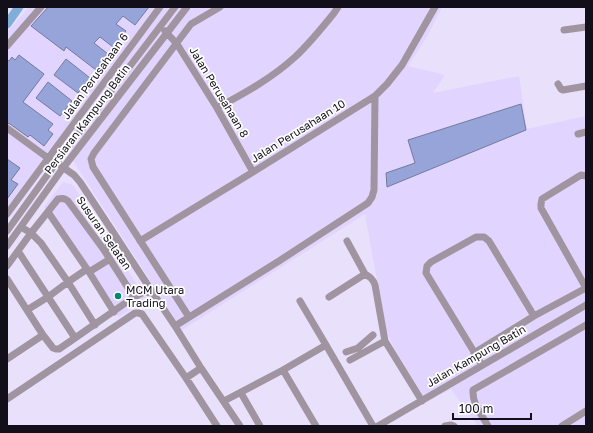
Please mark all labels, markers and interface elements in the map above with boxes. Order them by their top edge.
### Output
street label: Jalan Perusahaan 6 [59,30,130,121]
street label: Jalan Perusahaan 8 [187,44,252,140]
street label: Persiaran Kampung Batin [41,62,132,176]
street label: Jalan Perusahaan 10 [248,96,348,165]
street label: Susuran Selatan [74,194,135,272]
place label: MCM Utara Trading [126,283,184,309]
marker: MCM Utara Trading [113,291,123,301]
street label: Jalan Kampung Batin [424,322,528,389]
scale bar [453,395,531,421]
text: 100 m [459,401,493,416]

